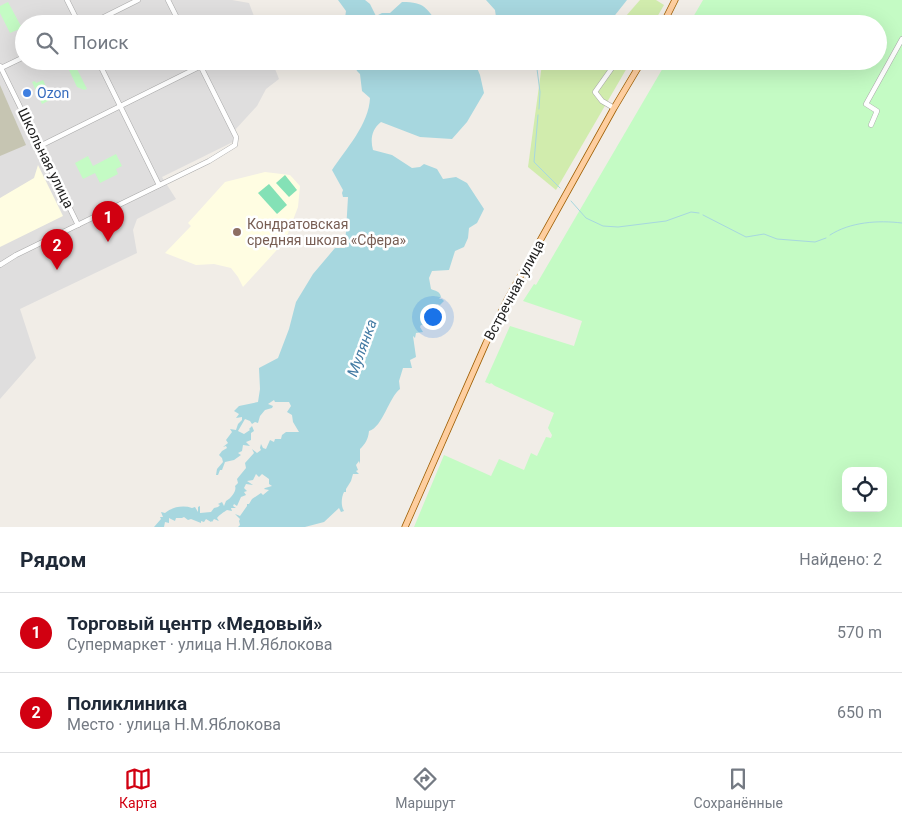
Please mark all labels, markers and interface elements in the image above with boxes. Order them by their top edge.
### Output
search box [15,15,887,70]
icon: search [33,29,61,57]
text: Поиск [73,31,129,54]
place label: Ozon [37,85,69,101]
marker: Ozon [21,87,33,99]
street label: Школьная улица [15,105,77,211]
pin: 1 [92,201,124,242]
place label: Кондратовская средняя школа «Сфера» [247,216,407,248]
marker: Кондратовская средняя школа «Сфера» [231,226,243,238]
pin: 2 [41,229,73,270]
street label: Встречная улица [481,237,547,343]
your location [420,304,446,330]
water label: Мулянка [343,317,381,379]
map controls [842,467,887,512]
button: locate [842,467,887,512]
text: Рядом [20,548,86,572]
text: Найдено: 2 [799,550,882,569]
text: Торговый центр «Медовый» [67,612,323,635]
text: 1 [31,623,41,642]
text: 570 m [837,623,882,642]
text: Супермаркет · улица Н.М.Яблокова [67,635,333,654]
text: Поликлиника [67,692,187,715]
text: 2 [31,703,41,722]
text: 650 m [837,703,882,722]
text: Место · улица Н.М.Яблокова [67,715,281,734]
tab: Карта [119,765,157,811]
tab: Маршрут [395,765,456,811]
tab: Сохранённые [694,765,783,811]

